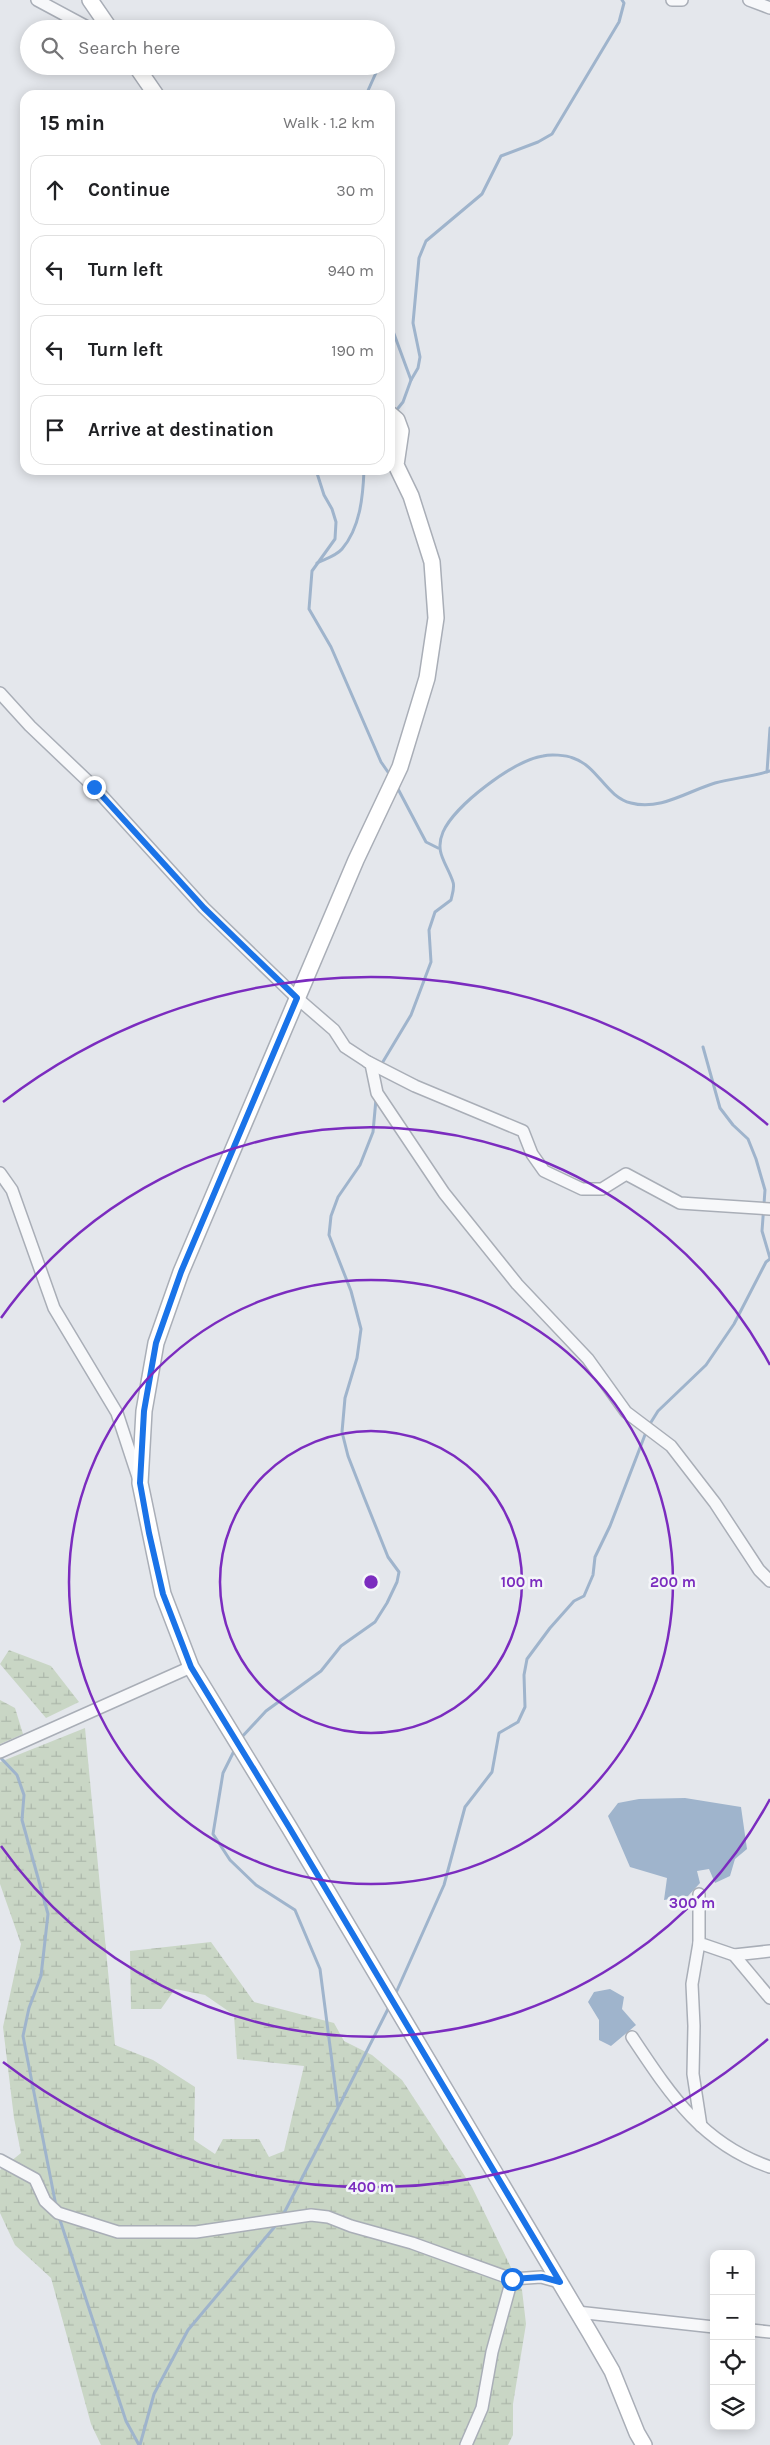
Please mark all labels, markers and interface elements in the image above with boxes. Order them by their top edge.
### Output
search box [20,20,395,75]
icon: search [38,34,66,62]
text: Search here [78,37,180,59]
text: 15 min [40,111,105,135]
text: Walk · 1.2 km [283,113,375,132]
icon: ahead [41,176,69,204]
text: Continue [88,179,170,201]
text: 30 m [336,181,374,200]
icon: left [41,256,69,284]
text: Turn left [88,259,163,281]
text: 940 m [328,261,374,280]
icon: left [41,336,69,364]
text: Turn left [88,339,163,361]
text: 190 m [331,341,374,360]
icon: arrive [41,416,69,444]
text: Arrive at destination [88,419,274,441]
route end [83,776,106,799]
centre of rings [362,1573,380,1591]
text: 100 m [501,1573,543,1591]
text: 200 m [650,1573,696,1591]
text: 300 m [669,1894,715,1912]
text: 400 m [348,2178,394,2196]
map controls [710,2250,755,2430]
button: + [710,2250,755,2295]
route start [501,2268,524,2291]
button: − [710,2295,755,2340]
button: locate [710,2340,755,2385]
button: layers [710,2385,755,2430]

